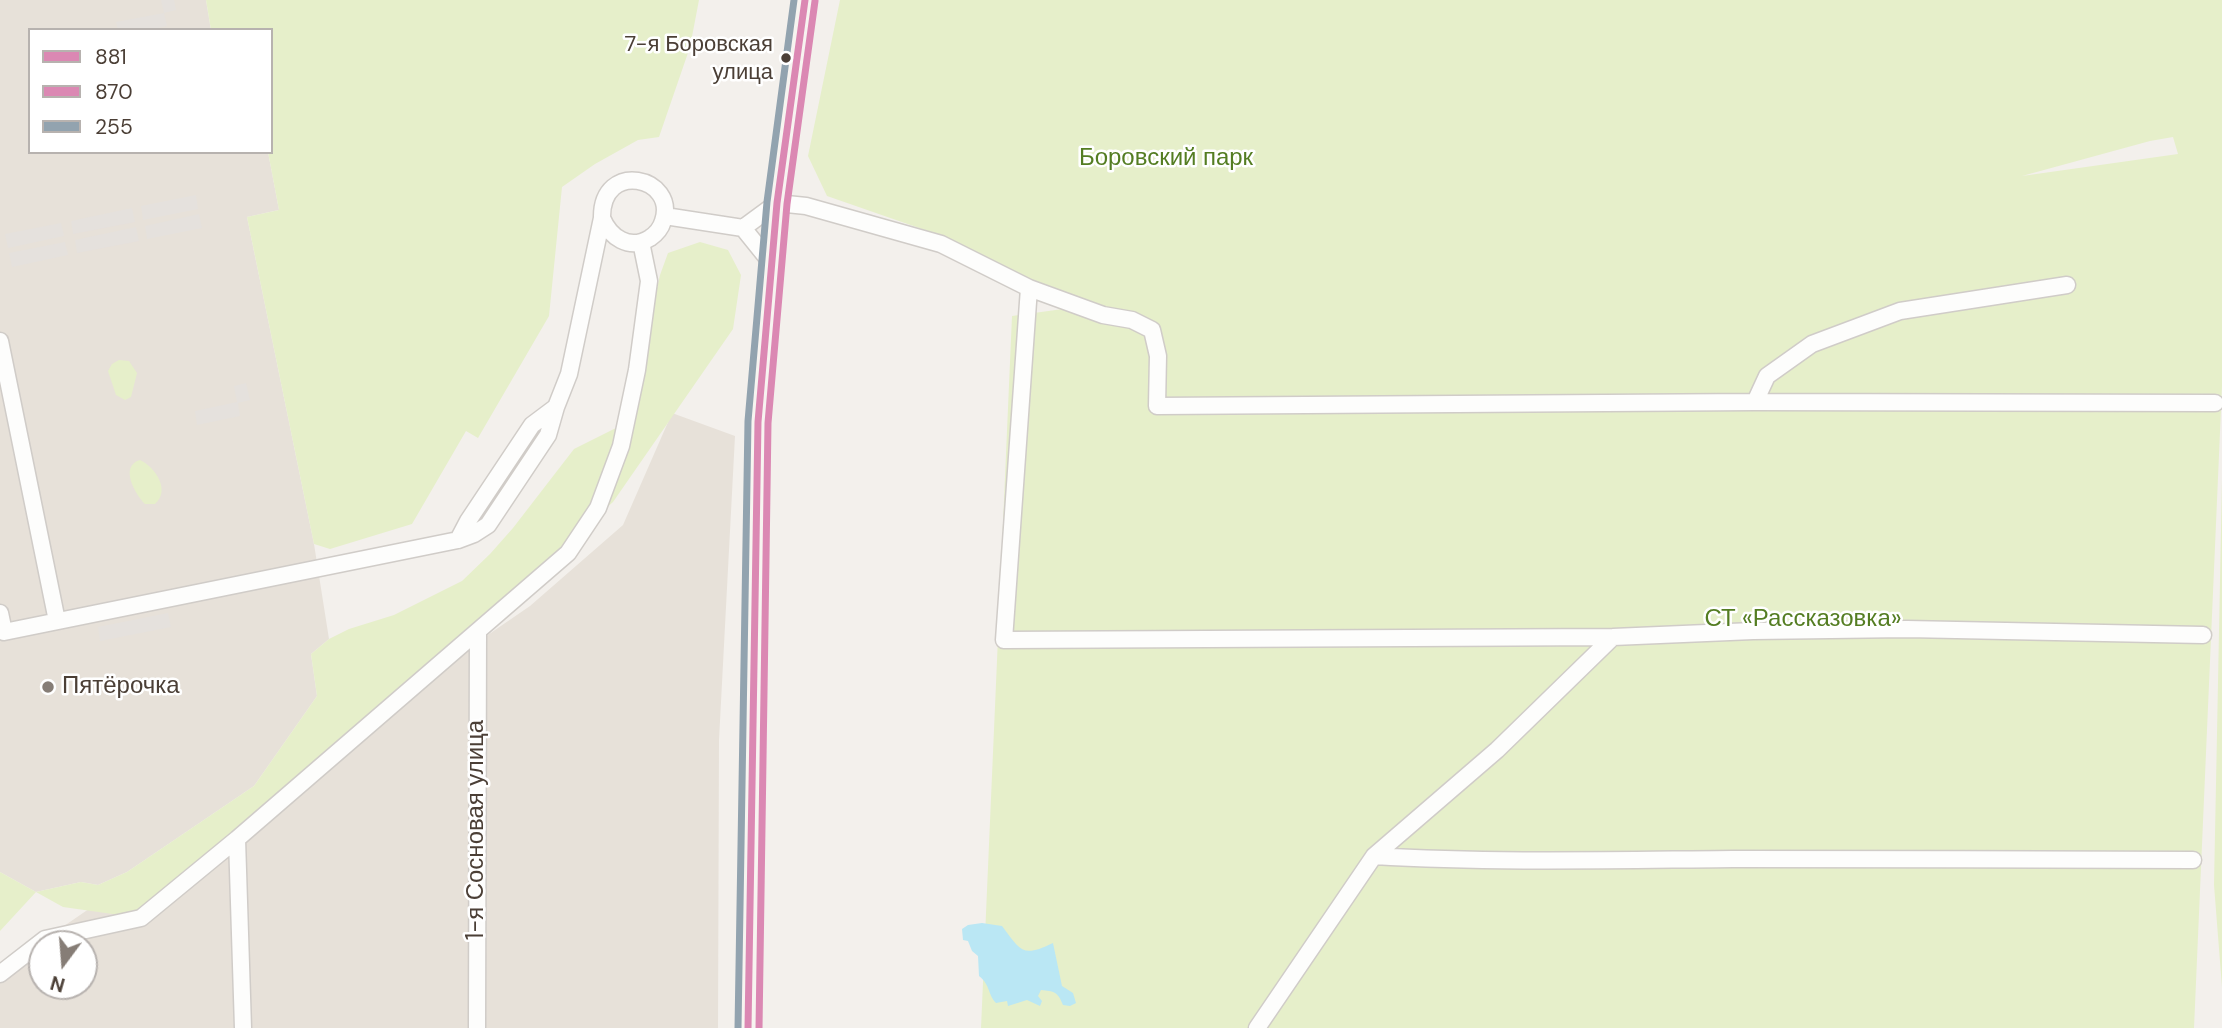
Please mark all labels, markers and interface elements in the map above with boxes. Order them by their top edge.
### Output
legend [28,28,273,154]
place label: 7-я Боровская улица [624,32,773,84]
text: 881 [95,43,127,71]
marker: 7-я Боровская улица [779,51,793,65]
text: 870 [95,78,133,106]
text: 255 [95,113,133,141]
park label: Боровский парк [1079,145,1253,173]
park label: СТ «Рассказовка» [1704,606,1902,634]
place label: Пятёрочка [62,673,180,701]
marker: Пятёрочка [40,679,56,695]
street label: 1-я Сосновая улица [463,720,491,940]
north arrow [28,930,98,1000]
text: N [48,970,68,998]

